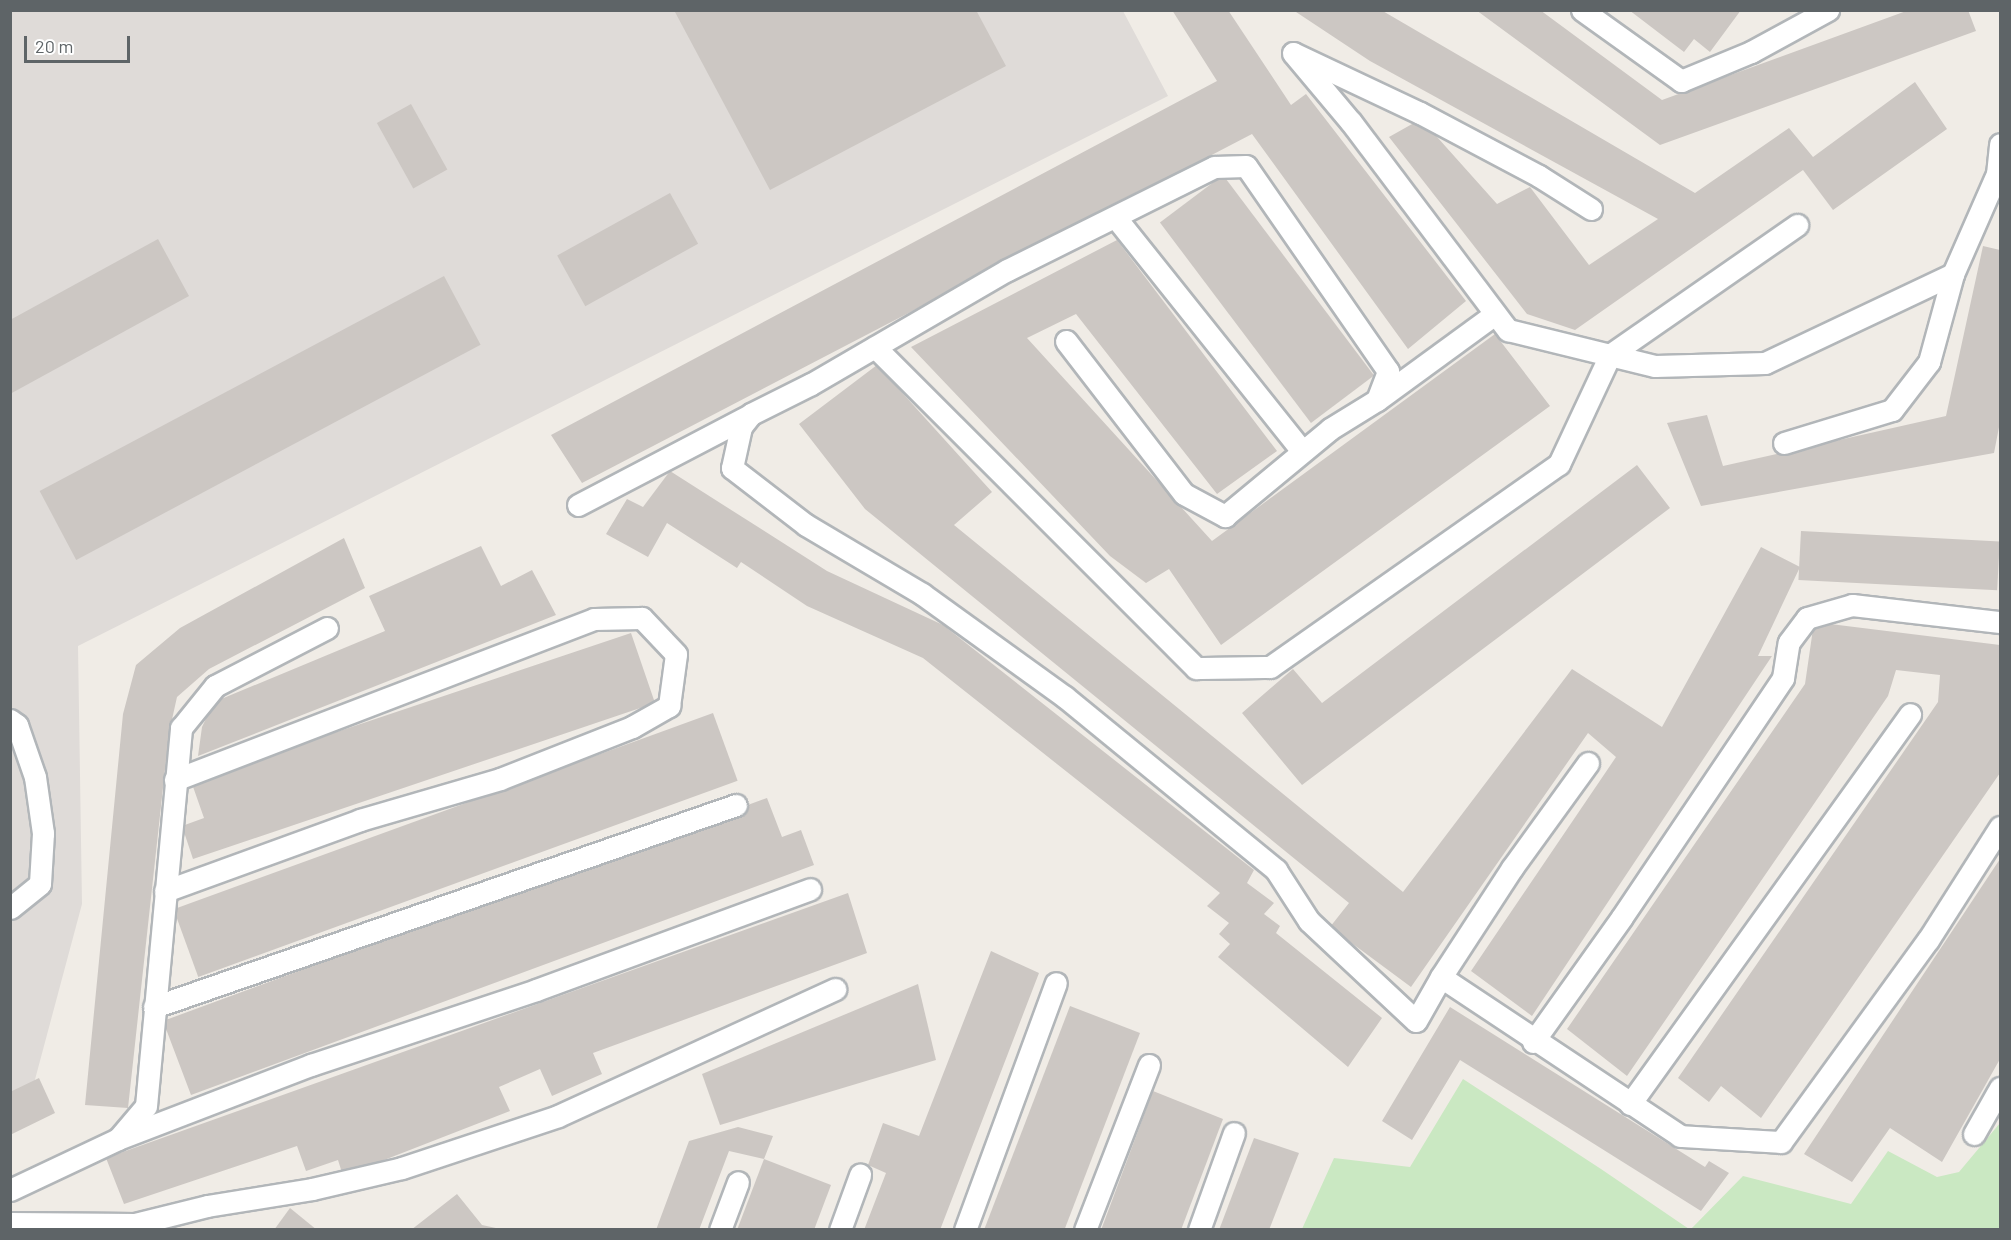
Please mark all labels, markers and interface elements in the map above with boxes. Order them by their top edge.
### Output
scale bar [27,24,134,62]
text: 20 m [35,35,73,57]

